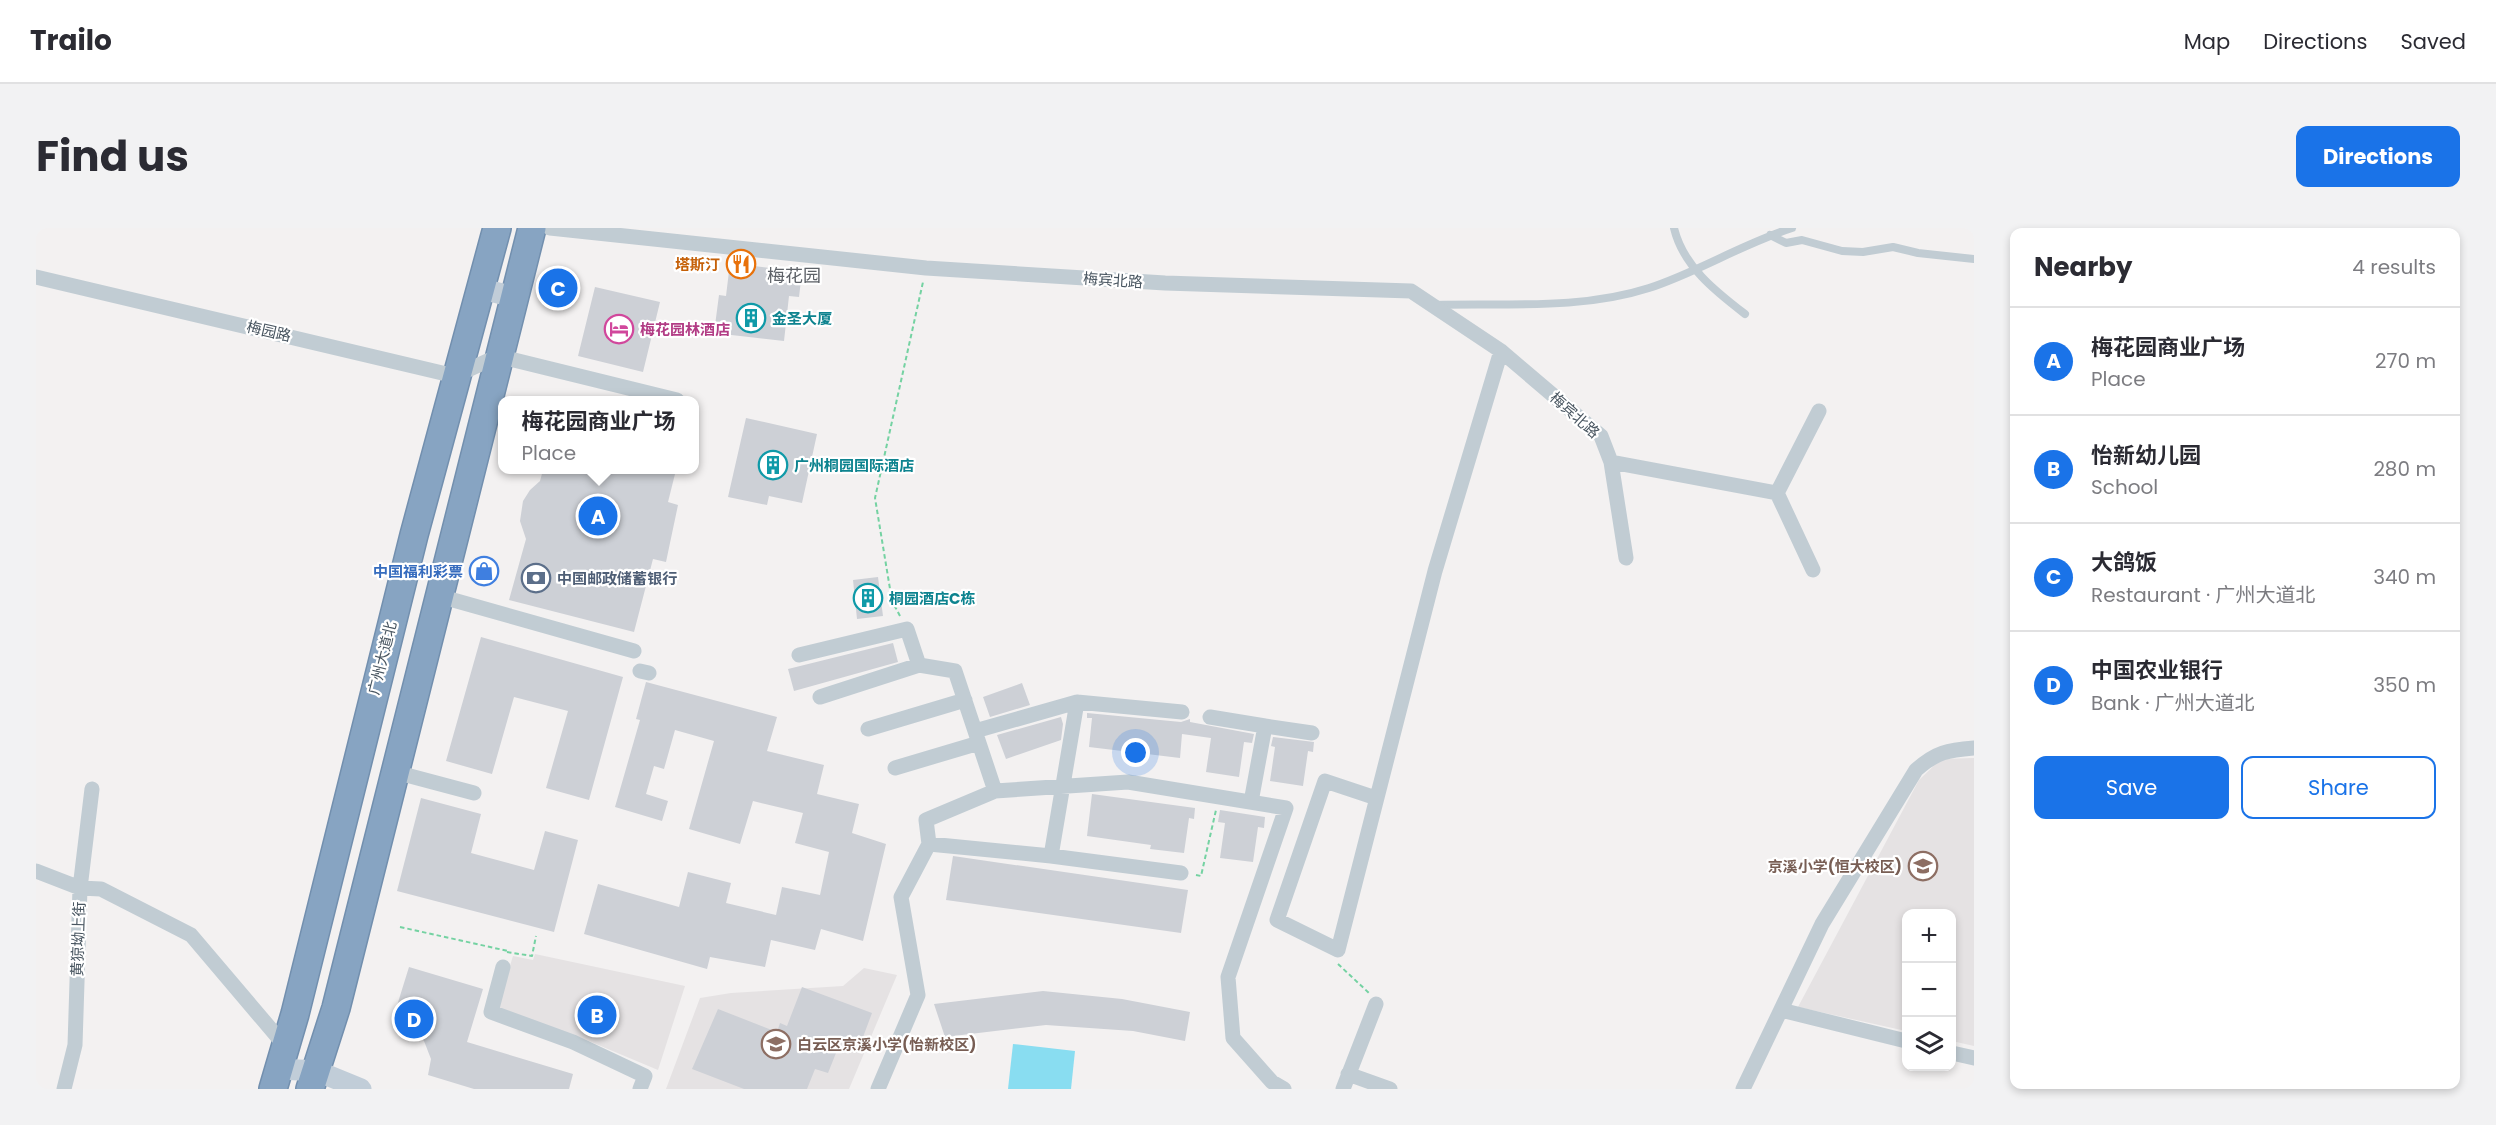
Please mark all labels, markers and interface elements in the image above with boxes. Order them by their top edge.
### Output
text: Trailo [30,21,112,60]
text: Map [2184,27,2230,56]
text: Directions [2263,27,2367,56]
text: Saved [2400,27,2466,56]
button: Directions [2296,126,2460,187]
text: Find us [36,127,189,186]
restaurant icon: 塔斯汀 [725,248,757,280]
text: Nearby [2034,249,2132,285]
text: 4 results [2352,253,2436,281]
place label: 塔斯汀 [675,254,720,275]
district label: 梅花园 [767,263,821,288]
pin: C [538,266,578,310]
street label: 梅宾北路 [1082,267,1144,293]
building icon: 金圣大厦 [735,302,767,334]
place label: 金圣大厦 [772,308,832,329]
hotel icon: 梅花园林酒店 [603,313,635,345]
street label: 梅园路 [245,316,293,346]
place label: 梅花园林酒店 [640,319,730,340]
text: 梅花园商业广场 [2091,332,2245,363]
text: A [2046,347,2061,375]
text: 270 m [2375,347,2436,375]
text: Place [2091,365,2146,393]
street label: 梅宾北路 [1546,387,1604,443]
popup [498,396,699,474]
text: 梅花园商业广场 [521,406,676,437]
text: Place [521,439,576,467]
text: 怡新幼儿园 [2091,440,2201,471]
building icon: 广州桐园国际酒店 [757,449,789,481]
place label: 广州桐园国际酒店 [794,455,914,476]
text: B [2047,455,2060,483]
text: 280 m [2373,455,2436,483]
text: School [2091,473,2158,501]
pin: A [578,494,618,538]
text: 大鸽饭 [2091,547,2157,578]
shop icon: 中国福利彩票 [468,555,500,587]
place label: 中国福利彩票 [373,561,463,582]
bank icon: 中国邮政储蓄银行 [520,562,552,594]
text: C [2046,563,2061,591]
text: 340 m [2373,563,2436,591]
place label: 中国邮政储蓄银行 [557,568,677,589]
text: Restaurant · 广州大道北 [2091,581,2316,609]
building icon: 桐园酒店C栋 [852,582,884,614]
place label: 桐园酒店C栋 [889,588,975,609]
street label: 广州大道北 [363,619,401,697]
text: 中国农业银行 [2091,655,2223,686]
text: D [2046,671,2061,699]
text: 350 m [2373,671,2436,699]
text: Bank · 广州大道北 [2091,689,2255,717]
your location [1121,738,1150,767]
button: Save [2034,756,2229,819]
button: Share [2241,756,2436,819]
school or university icon: 京溪小学(恒大校区) [1907,850,1939,882]
place label: 京溪小学(恒大校区) [1768,856,1902,877]
street label: 黄猄坳上街 [66,901,90,977]
map controls [1902,909,1956,1071]
button: + [1902,909,1956,963]
button: − [1902,963,1956,1017]
pin: B [578,992,616,1038]
pin: D [394,996,434,1042]
button: layers [1902,1017,1956,1071]
school or university icon: 白云区京溪小学(怡新校区) [760,1028,792,1060]
place label: 白云区京溪小学(怡新校区) [797,1034,976,1055]

